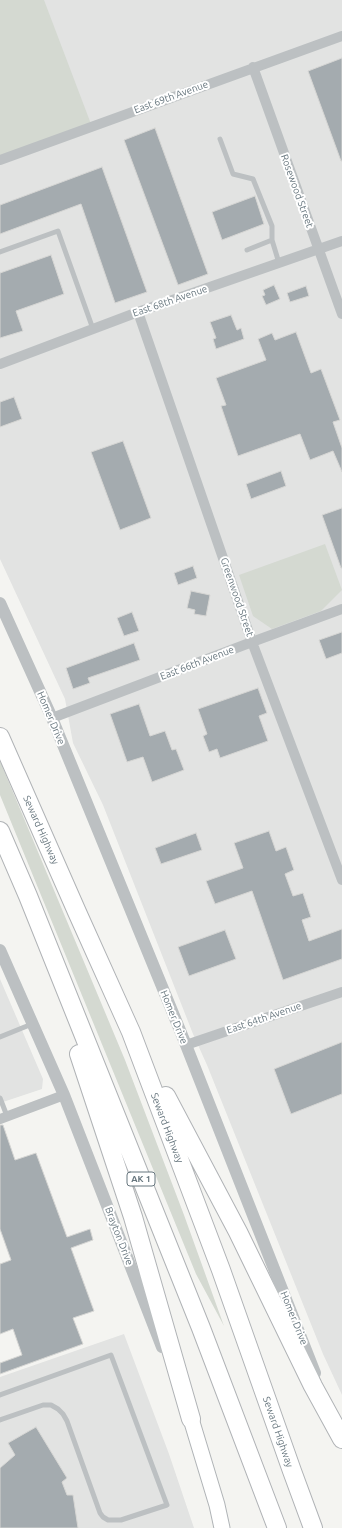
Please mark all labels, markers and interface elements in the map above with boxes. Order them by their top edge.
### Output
street label: East 69th Avenue [132,78,210,116]
street label: Rosewood Street [278,153,316,229]
street label: East 68th Avenue [131,283,209,319]
street label: Greenwood Street [218,556,256,638]
street label: East 66th Avenue [158,643,236,683]
street label: Homer Drive [34,690,68,746]
street label: Seward Highway [20,794,62,866]
street label: Homer Drive [158,988,190,1046]
street label: East 64th Avenue [225,1000,303,1036]
street label: Seward Highway [148,1091,186,1165]
road number: AK 1 [127,1172,155,1186]
street label: Brayton Drive [102,1205,136,1267]
street label: Homer Drive [278,1289,310,1347]
street label: Seward Highway [260,1395,296,1469]

